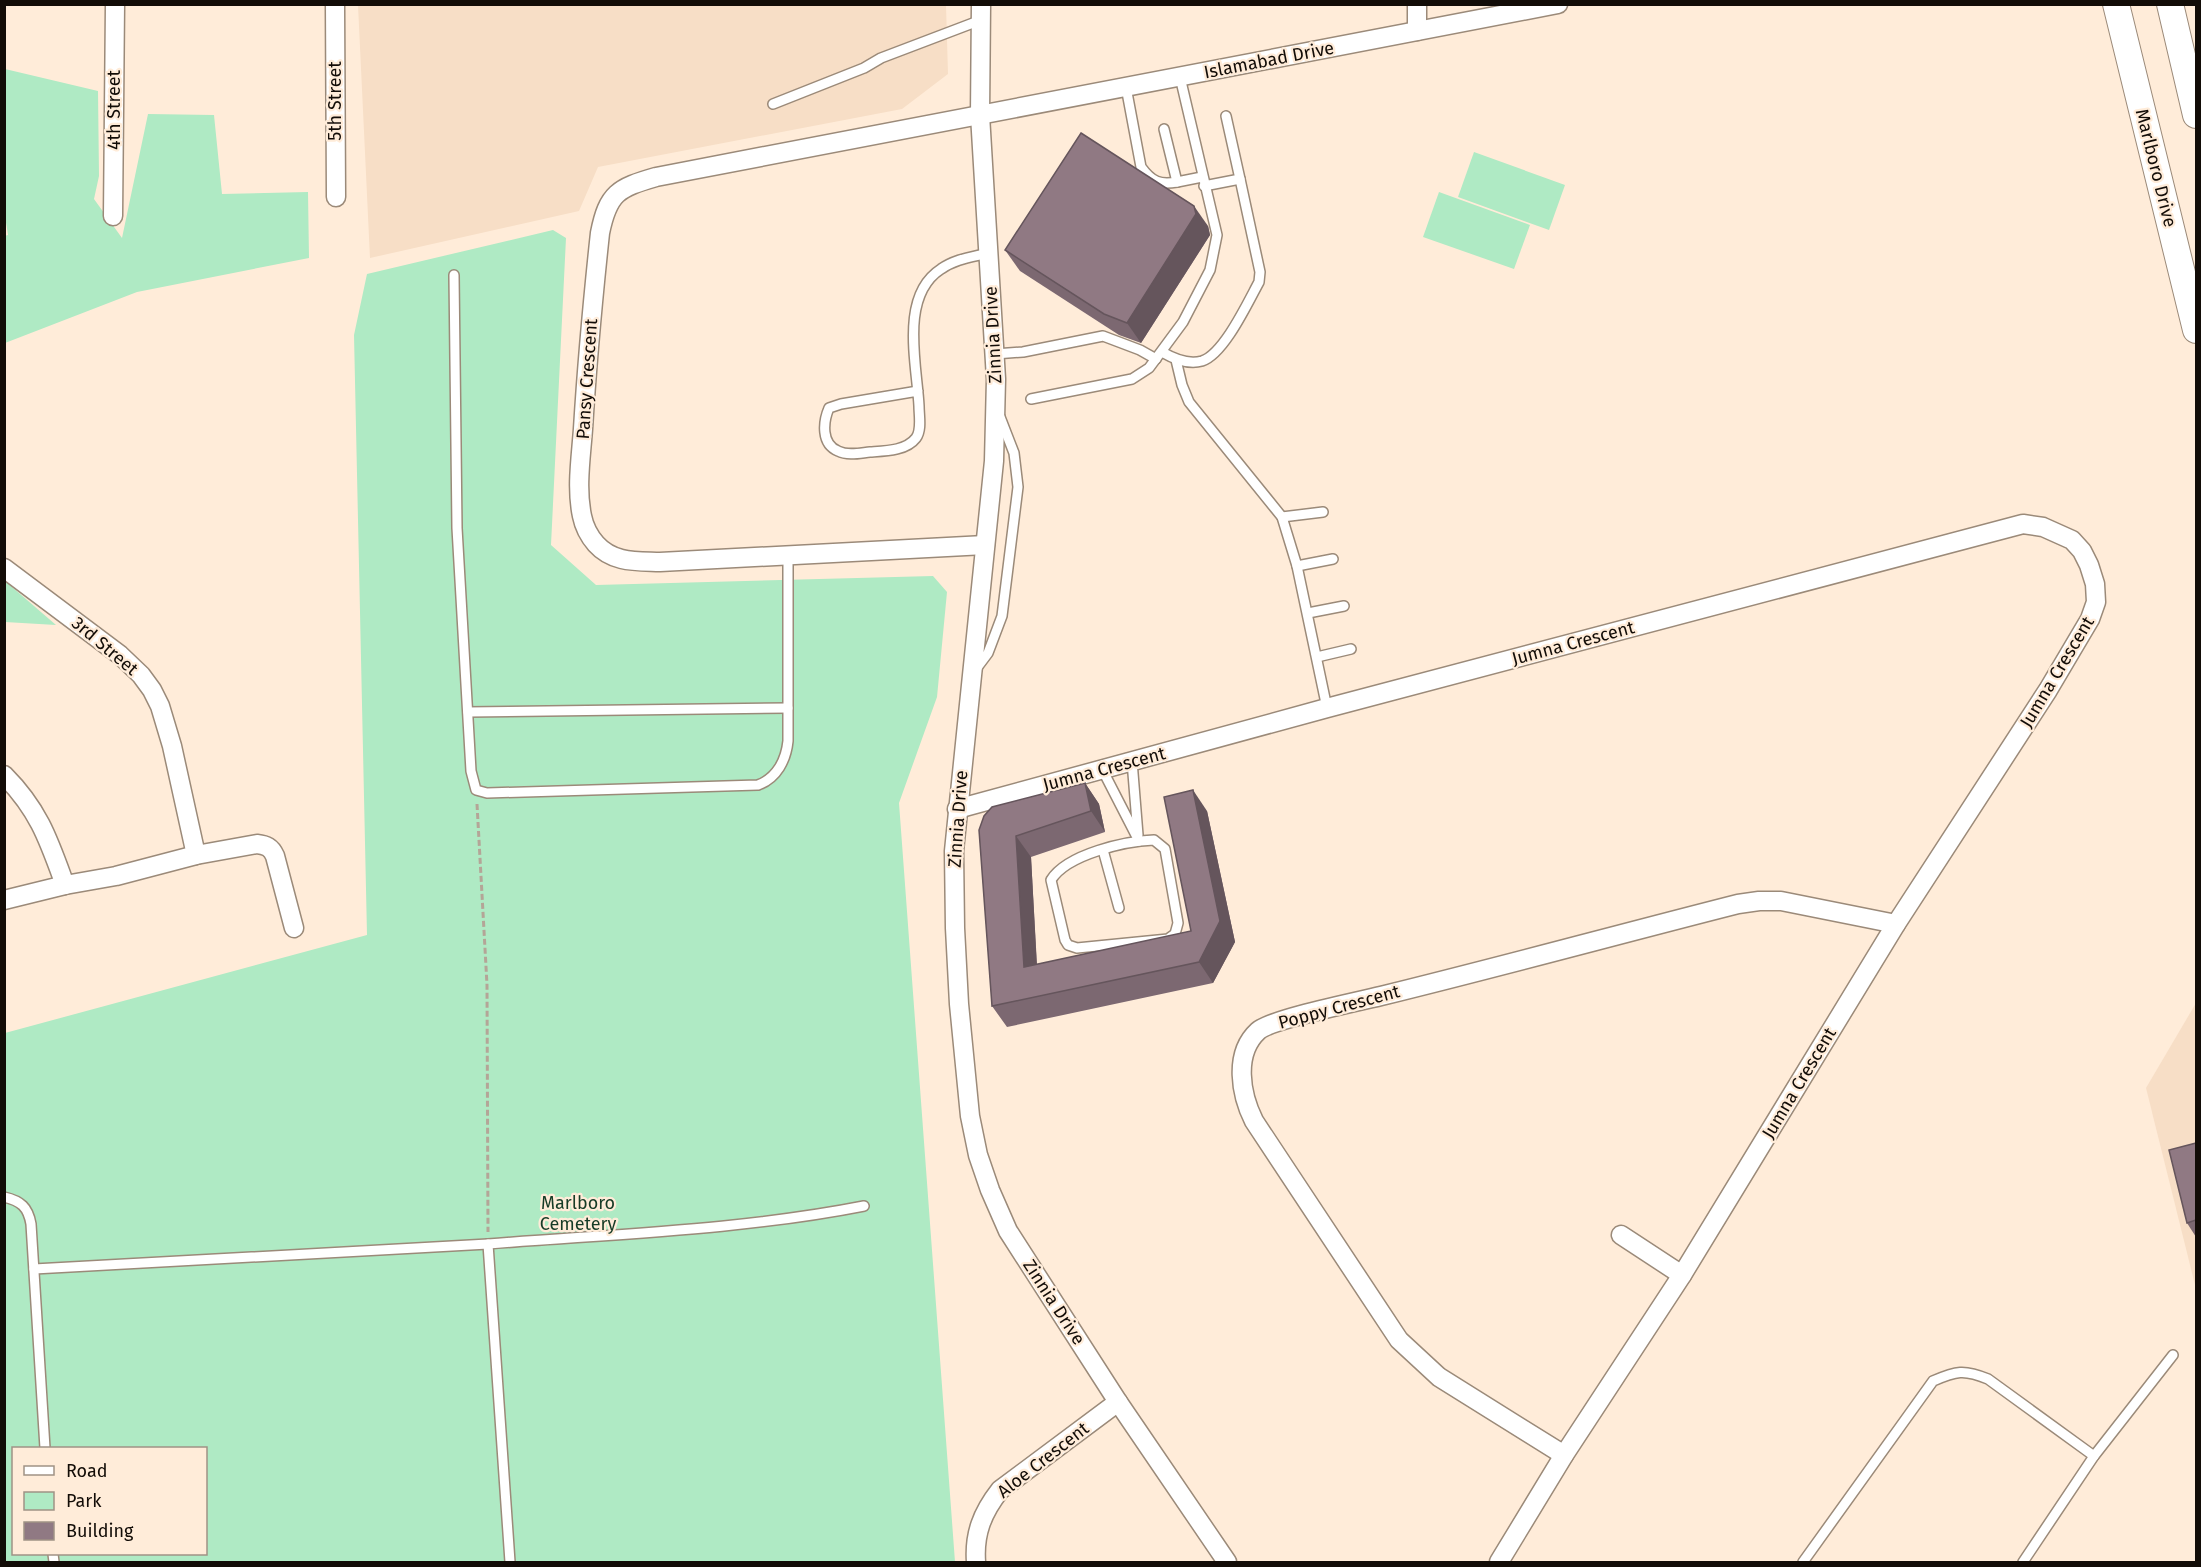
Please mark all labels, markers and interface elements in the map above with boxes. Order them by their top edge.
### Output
street label: Islamabad Drive [1202,37,1336,83]
street label: 5th Street [324,61,346,141]
street label: 4th Street [103,69,125,150]
street label: Marlboro Drive [2131,107,2181,229]
street label: Zinnia Drive [979,286,1007,384]
street label: Pansy Crescent [572,317,602,440]
street label: 3rd Street [67,612,143,680]
street label: Jumna Crescent [2015,612,2099,732]
street label: Jumna Crescent [1509,616,1637,670]
street label: Jumna Crescent [1040,742,1168,796]
street label: Zinnia Drive [944,770,972,868]
street label: Poppy Crescent [1276,980,1403,1034]
street label: Jumna Crescent [1757,1023,1841,1143]
park label: Marlboro Cemetery [540,1192,616,1235]
street label: Zinnia Drive [1018,1255,1090,1349]
street label: Aloe Crescent [993,1417,1094,1503]
legend [12,1447,207,1555]
text: Road [66,1460,108,1482]
text: Park [66,1490,102,1512]
text: Building [66,1520,134,1542]

